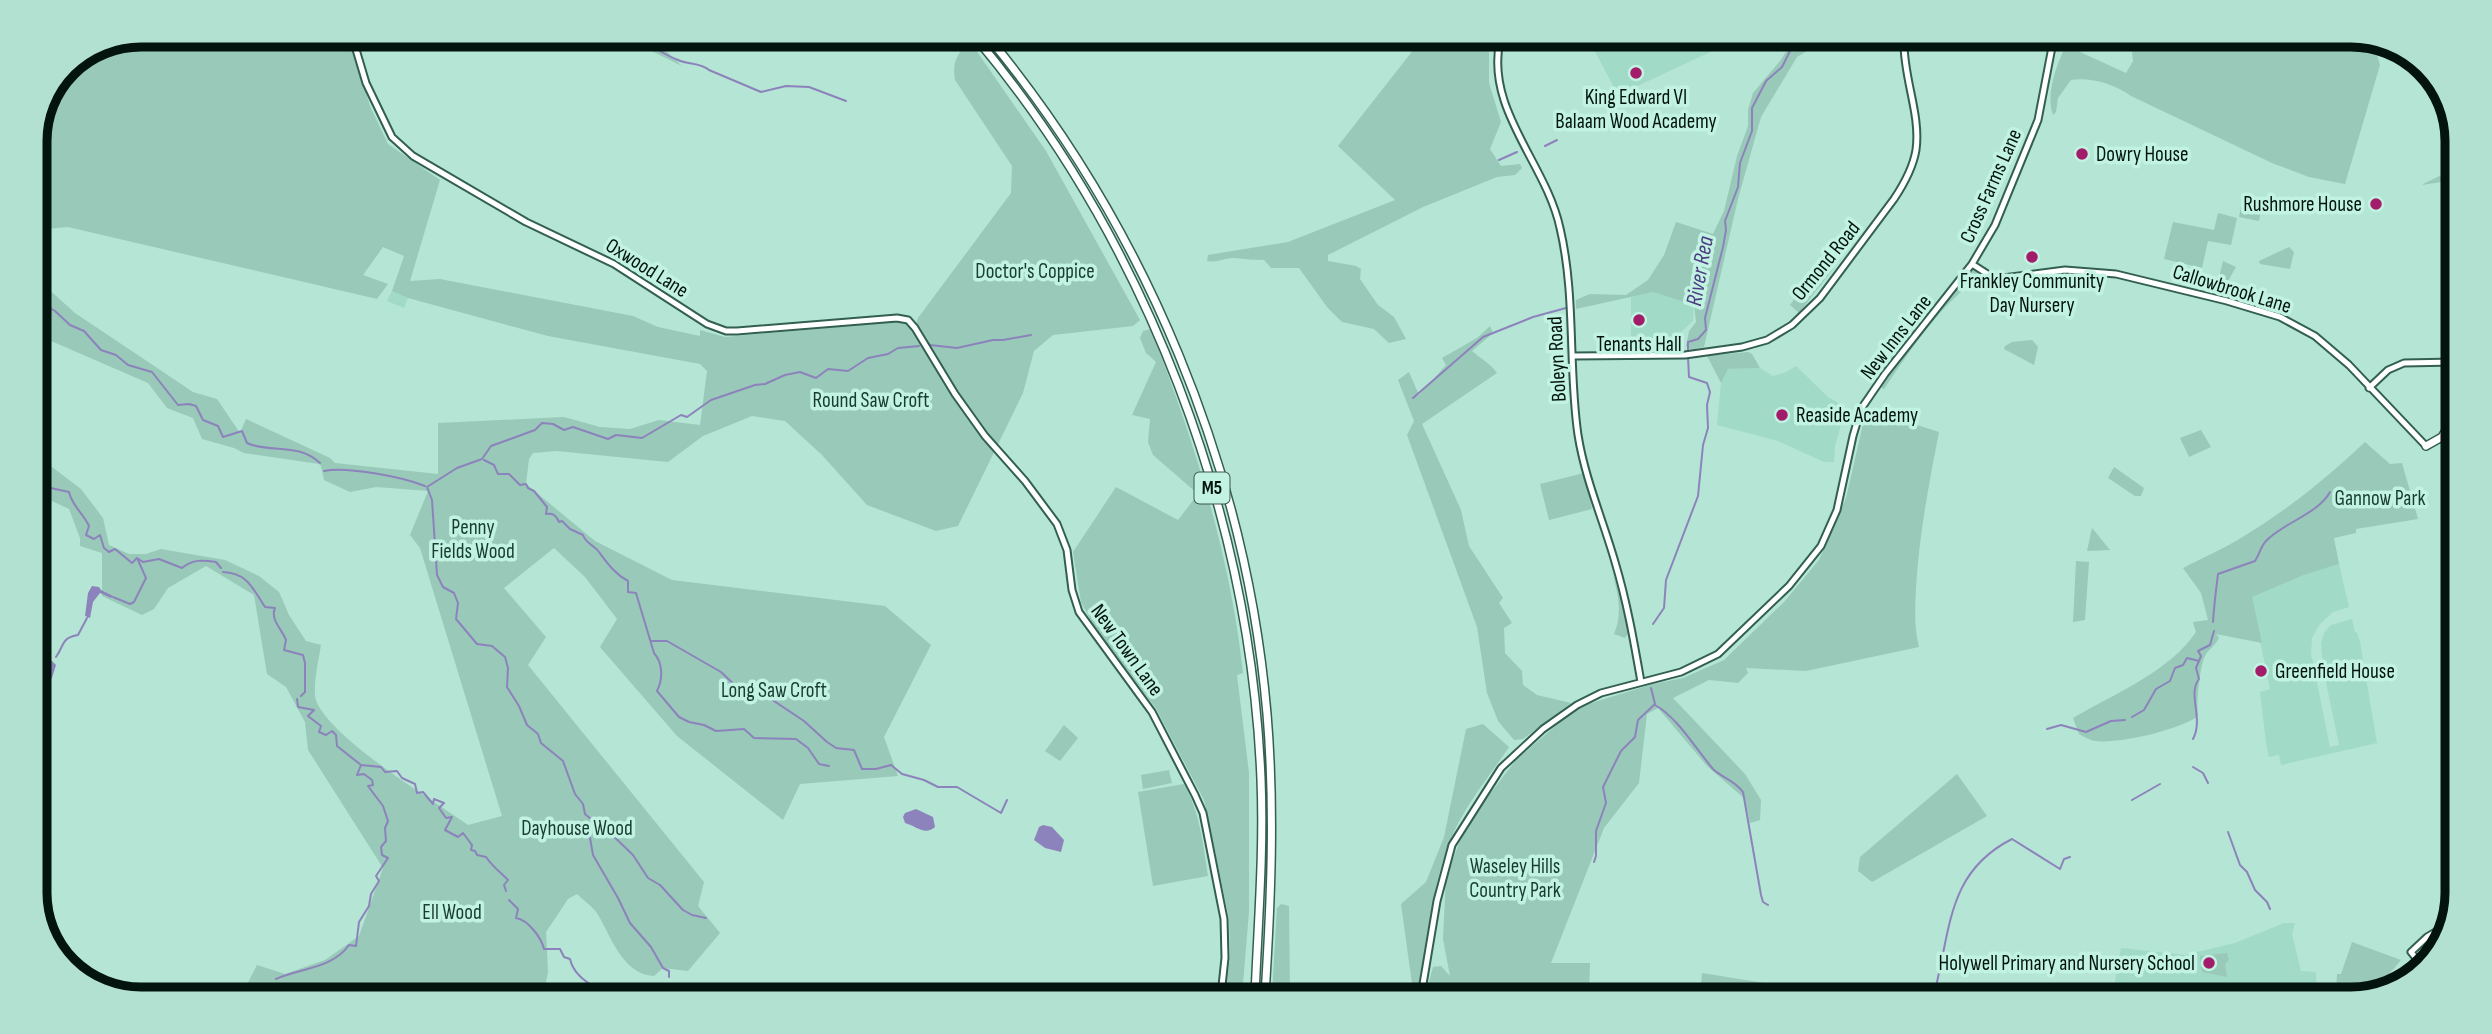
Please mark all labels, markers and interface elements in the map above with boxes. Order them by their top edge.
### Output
marker: King Edward VI Balaam Wood Academy [1628,65,1644,81]
place label: King Edward VI Balaam Wood Academy [1555,85,1717,134]
street label: Cross Farms Lane [1955,125,2027,247]
place label: Dowry House [2096,142,2189,167]
marker: Dowry House [2074,146,2090,162]
place label: Rushmore House [2243,192,2362,217]
marker: Rushmore House [2368,196,2384,212]
street label: Ormond Road [1787,216,1865,306]
street label: Oxwood Lane [601,233,693,303]
water label: River Rea [1680,233,1720,308]
marker: Frankley Community Day Nursery [2024,249,2040,265]
park label: Doctor's Coppice [975,259,1095,284]
street label: Callowbrook Lane [2170,259,2294,319]
place label: Frankley Community Day Nursery [1960,269,2104,318]
street label: New Inns Lane [1855,290,1937,384]
marker: Tenants Hall [1631,312,1647,328]
street label: Boleyn Road [1542,316,1572,402]
place label: Tenants Hall [1596,332,1682,357]
park label: Round Saw Croft [812,388,930,413]
place label: Reaside Academy [1796,403,1918,428]
marker: Reaside Academy [1774,407,1790,423]
road number: M5 [1194,472,1230,503]
park label: Gannow Park [2335,486,2425,511]
park label: Penny Fields Wood [431,515,515,564]
street label: New Town Lane [1085,599,1169,701]
place label: Greenfield House [2275,659,2395,684]
marker: Greenfield House [2253,663,2269,679]
park label: Long Saw Croft [721,678,827,703]
park label: Dayhouse Wood [521,816,633,841]
park label: Waseley Hills Country Park [1469,854,1561,903]
park label: Ell Wood [422,900,482,925]
place label: Holywell Primary and Nursery School [1939,951,2195,976]
marker: Holywell Primary and Nursery School [2201,955,2217,971]

